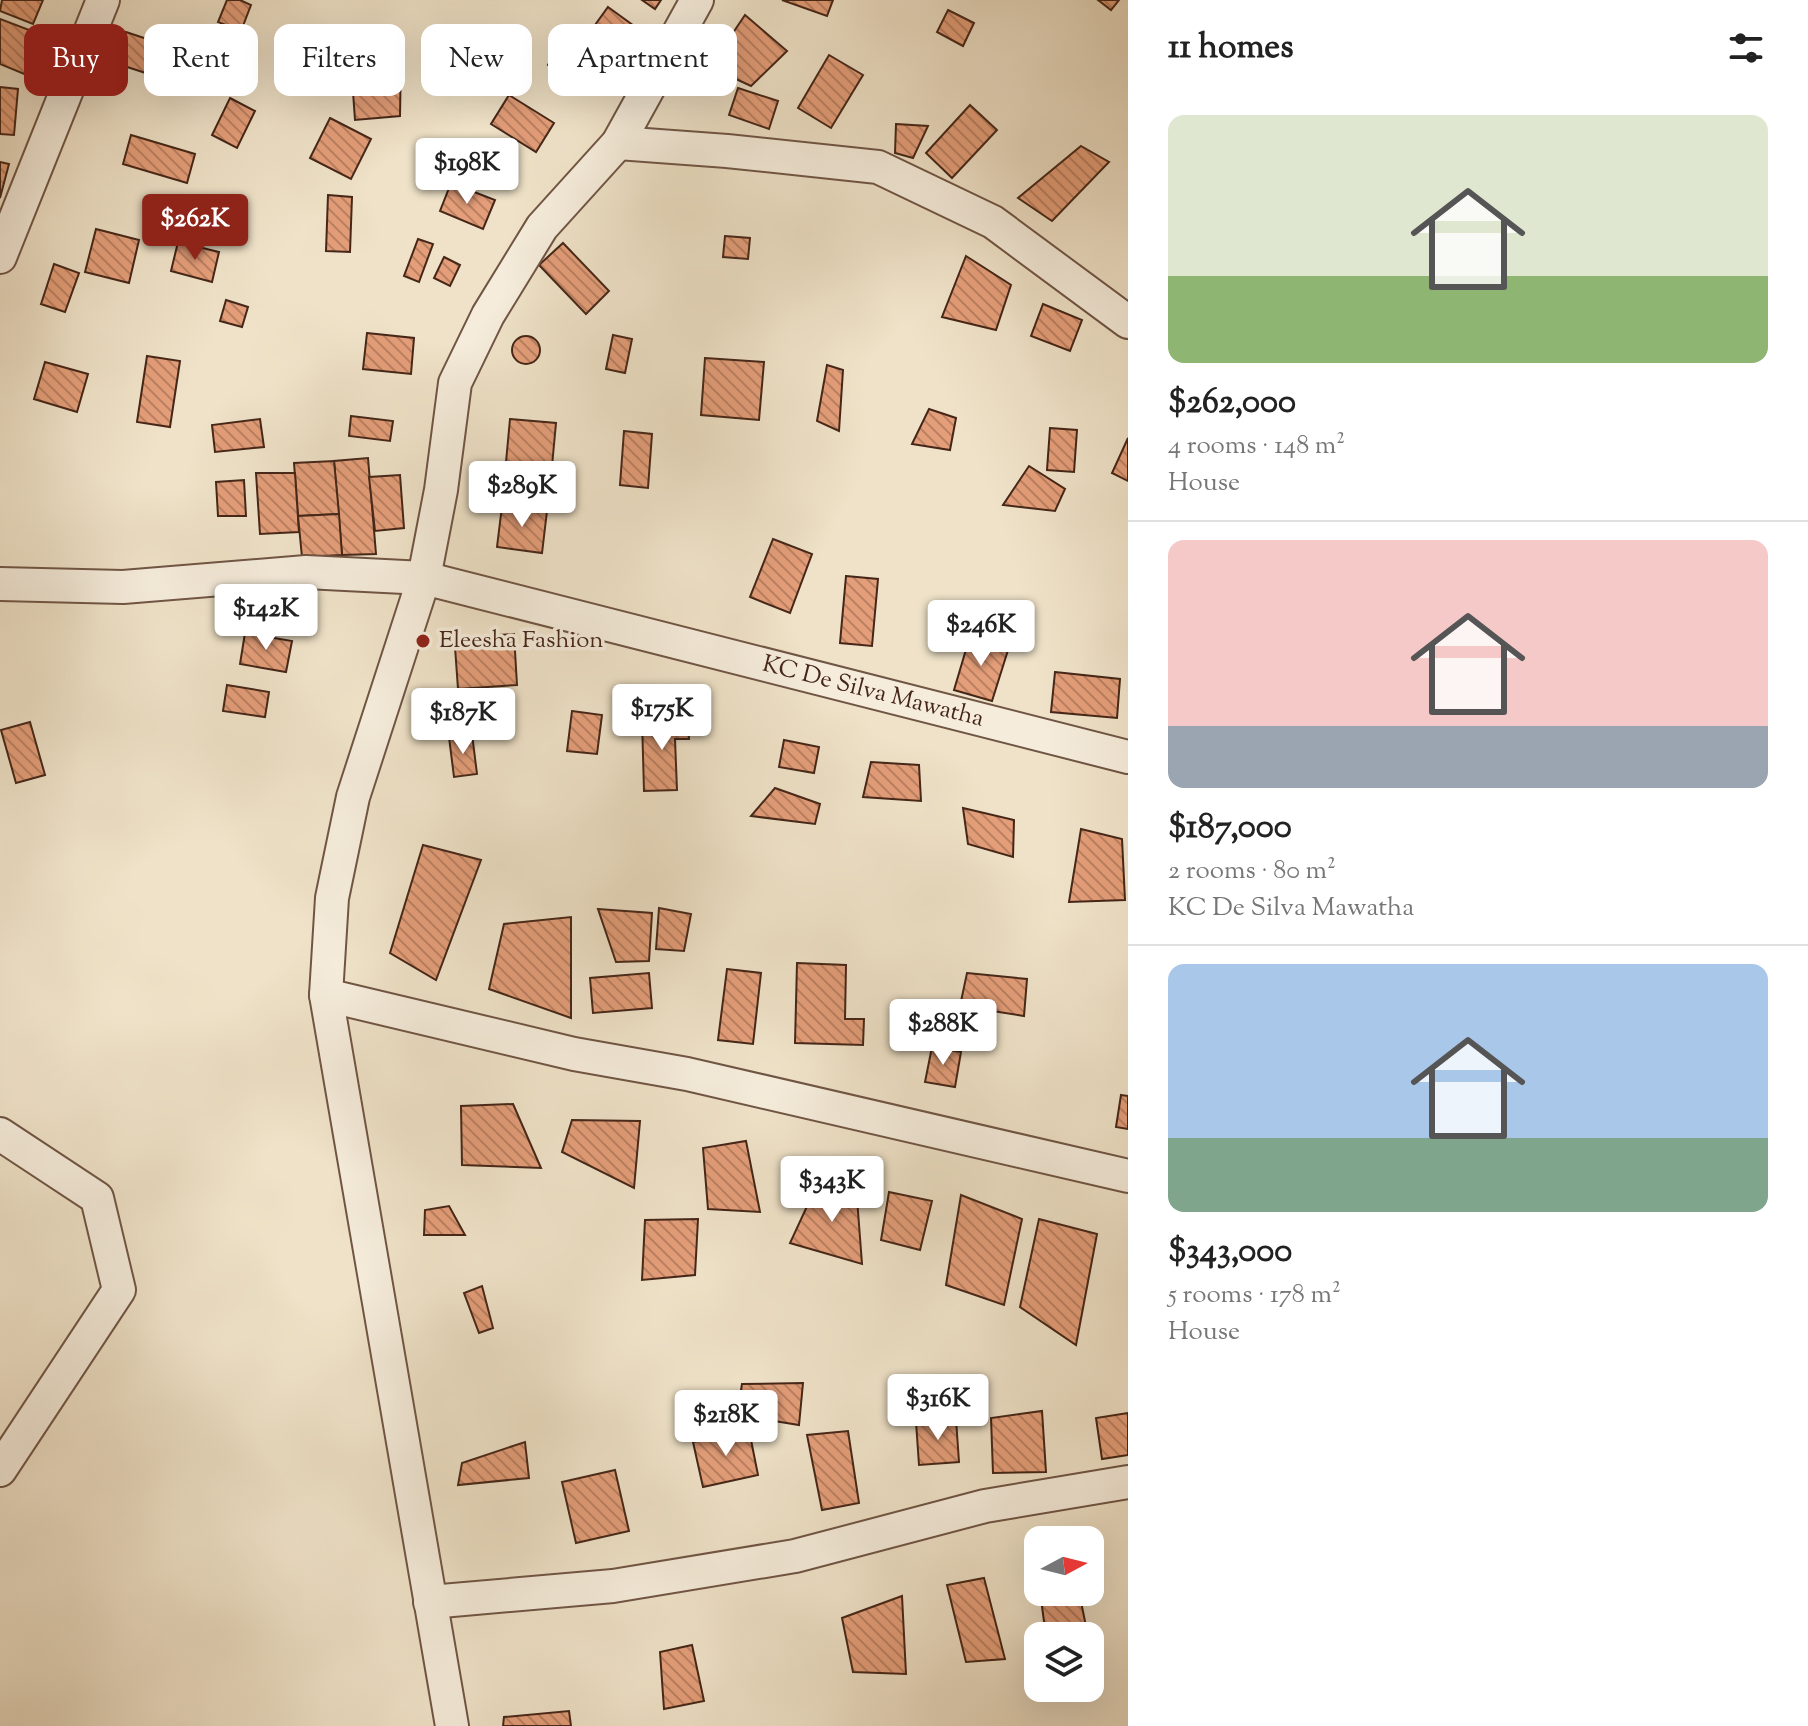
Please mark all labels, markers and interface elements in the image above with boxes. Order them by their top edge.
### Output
chip: Buy [24,24,128,96]
chip: Rent [144,24,258,96]
chip: Filters [274,24,405,96]
chip: New [421,24,532,96]
chip: Apartment [548,24,737,96]
text: 11 homes [1168,24,1294,73]
icon: filters [1724,26,1768,70]
pin: $198K [411,138,523,206]
text: $198K [434,145,500,182]
icon: home [1396,167,1540,311]
pin: $262K [139,194,251,262]
text: $262K [160,201,230,238]
text: $262,000 [1168,379,1296,428]
text: 4 rooms · 148 m² [1168,428,1345,465]
pin: $289K [466,461,578,529]
text: House [1168,465,1240,502]
text: $289K [487,468,557,505]
pin: $142K [210,584,322,652]
text: $142K [233,591,299,628]
icon: home [1396,592,1540,736]
pin: $246K [925,600,1037,668]
text: $246K [946,607,1016,644]
place label: Eleesha Fashion [439,624,604,658]
marker: Eleesha Fashion [414,632,432,650]
street label: KC De Silva Mawatha [758,648,987,737]
pin: $175K [606,684,718,752]
pin: $187K [407,688,519,756]
text: $175K [630,691,694,728]
text: $187K [429,695,497,732]
text: $187,000 [1168,804,1292,853]
text: 2 rooms · 80 m² [1168,853,1336,890]
text: KC De Silva Mawatha [1168,890,1414,927]
pin: $288K [887,999,999,1067]
text: $288K [908,1006,978,1043]
icon: home [1396,1016,1540,1160]
pin: $343K [776,1156,888,1224]
text: $343K [799,1163,865,1200]
text: $343,000 [1168,1228,1292,1277]
text: 5 rooms · 178 m² [1168,1277,1341,1314]
text: House [1168,1314,1240,1351]
pin: $316K [882,1374,994,1442]
text: $316K [906,1381,970,1418]
pin: $218K [670,1390,782,1458]
text: $218K [693,1397,759,1434]
north arrow [1024,1526,1104,1606]
map controls [1024,1526,1104,1702]
button: layers [1024,1622,1104,1702]

